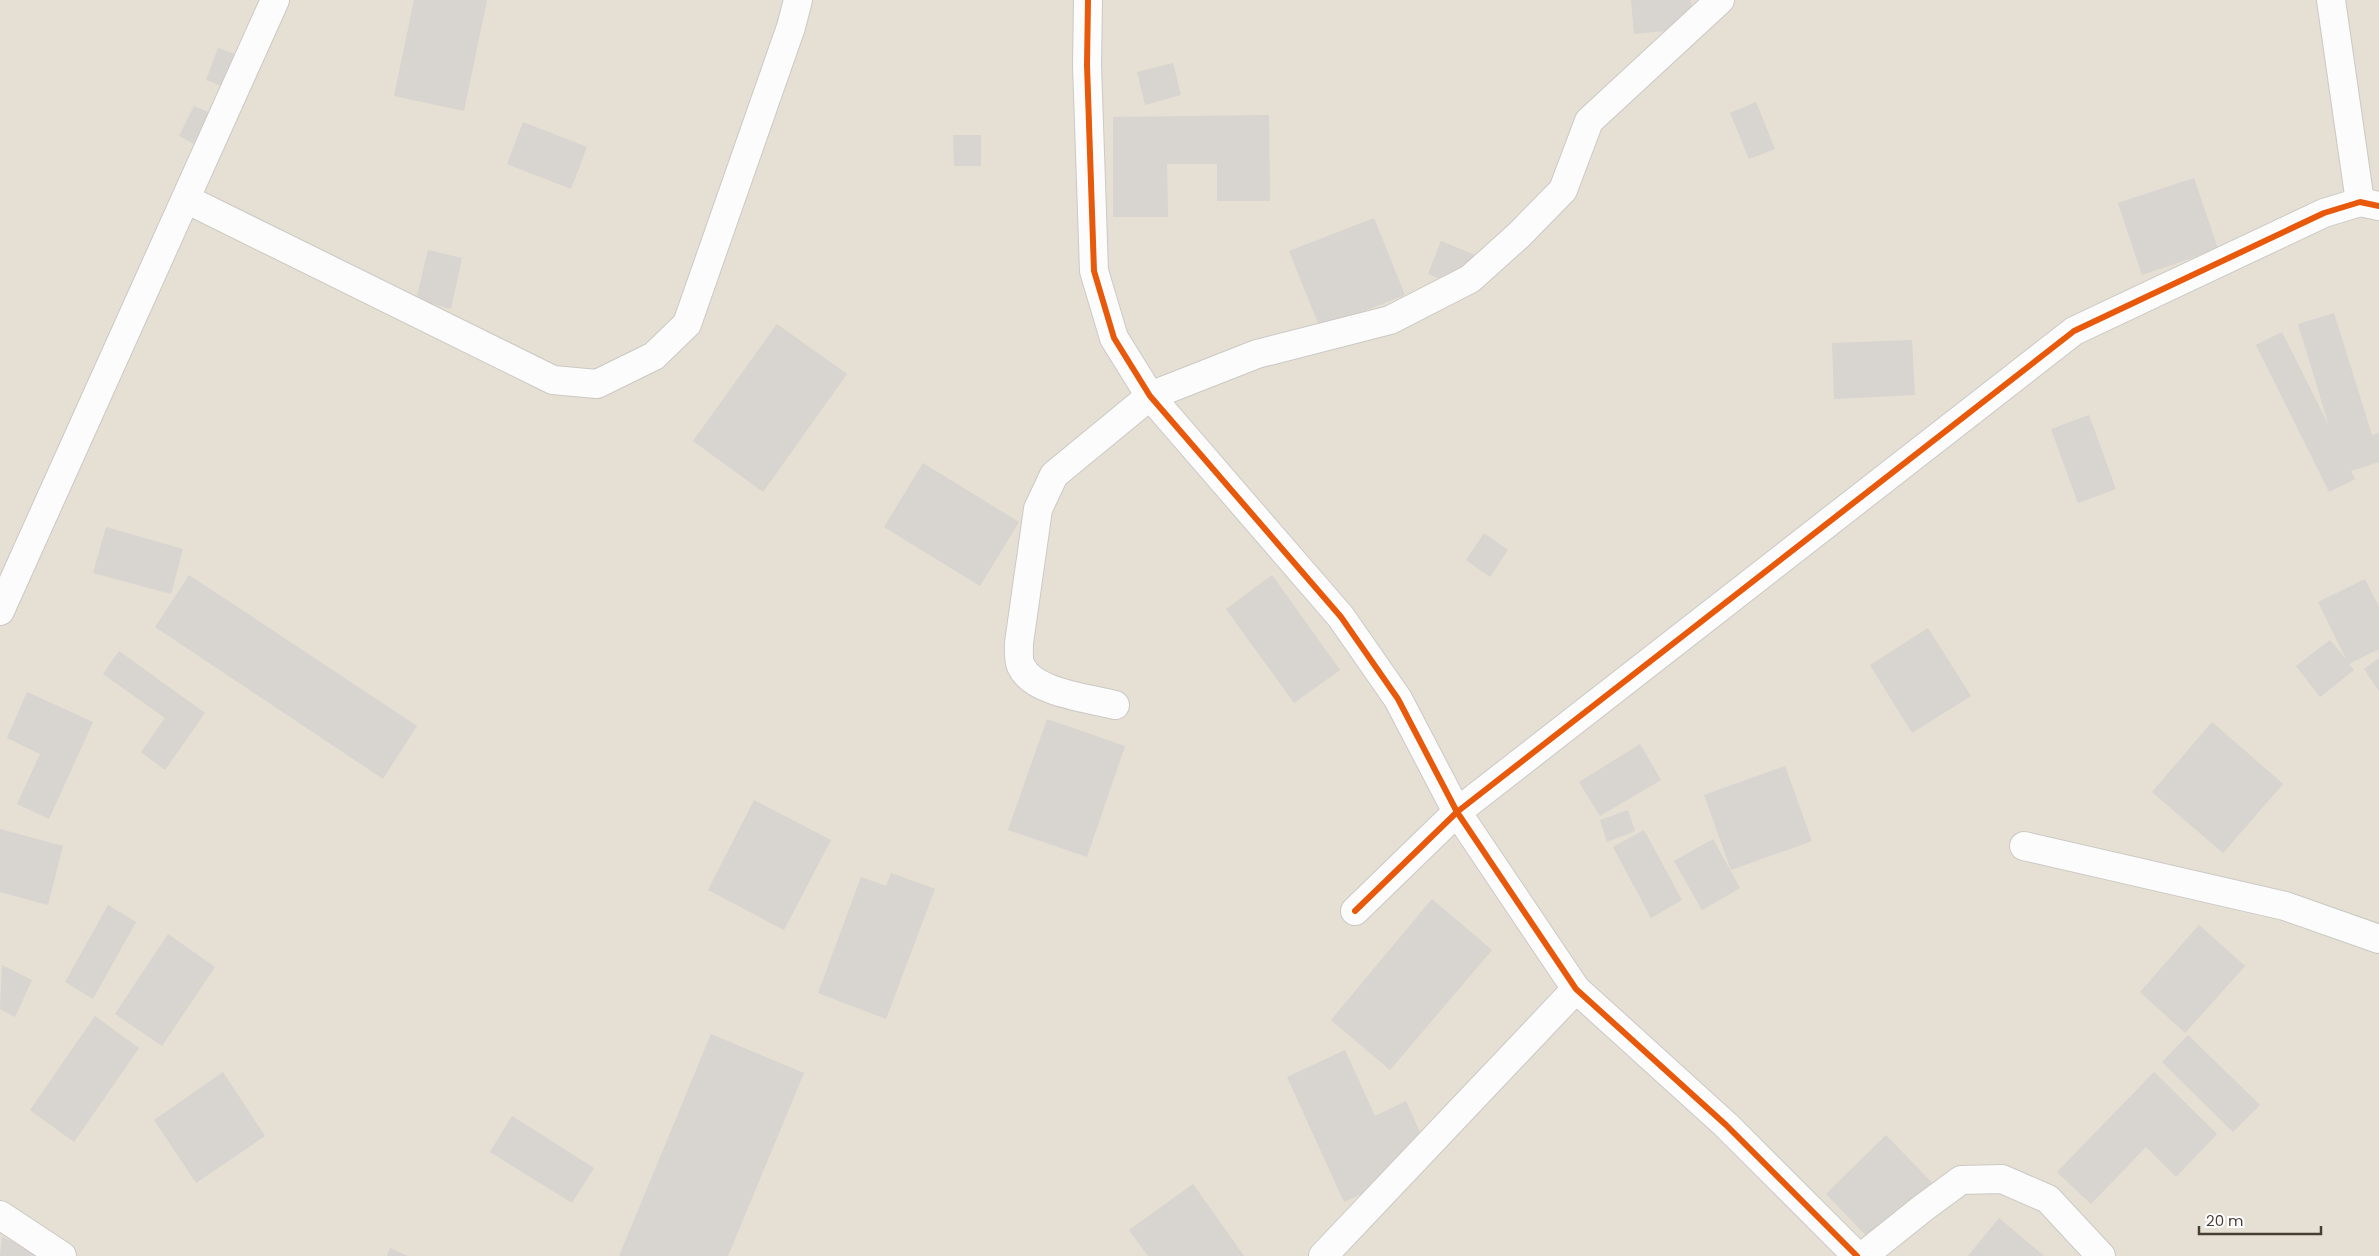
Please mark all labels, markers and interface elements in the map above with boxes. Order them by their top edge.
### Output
scale bar [2199,1204,2322,1236]
text: 20 m [2206,1210,2244,1231]

